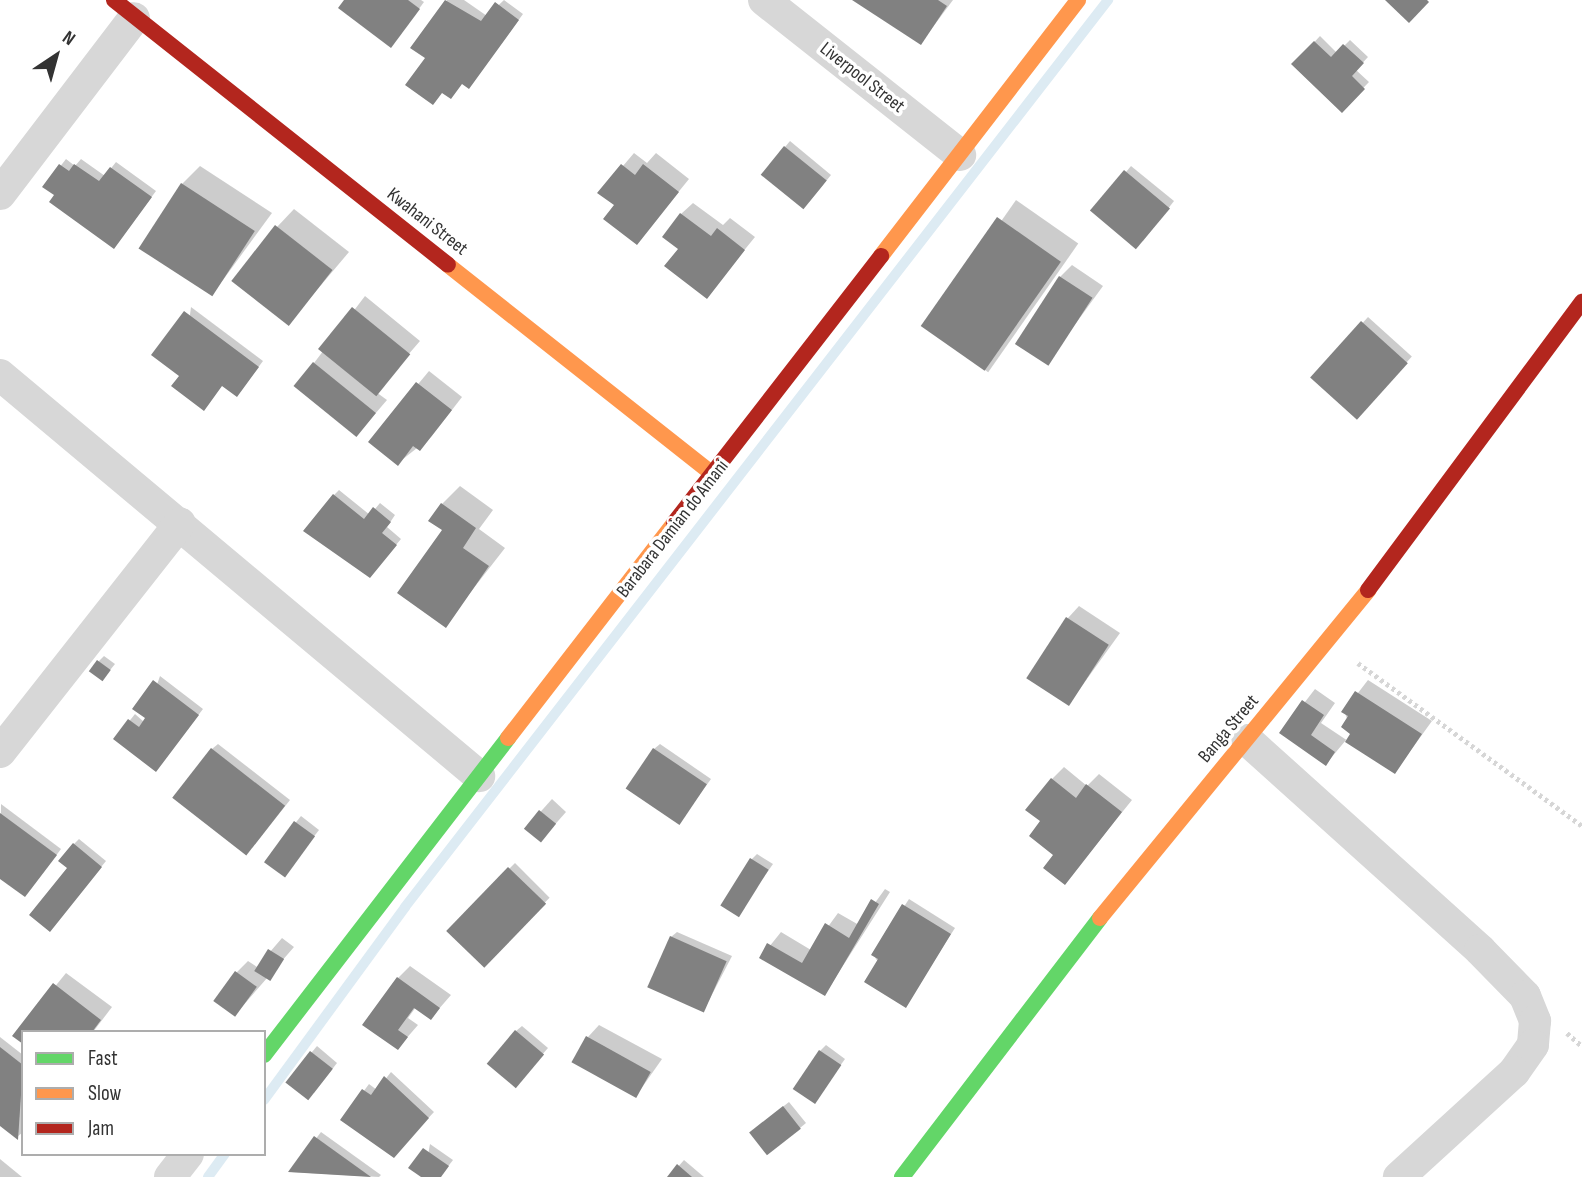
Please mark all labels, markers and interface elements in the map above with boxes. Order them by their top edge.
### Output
north arrow [21,21,91,91]
text: N [58,26,80,51]
street label: Liverpool Street [815,38,909,118]
street label: Kwahani Street [382,183,472,261]
street label: Barabara Damian do Amani [612,456,734,602]
street label: Banga Street [1194,690,1264,768]
legend [21,1030,266,1156]
text: Fast [88,1046,118,1071]
text: Slow [88,1081,121,1106]
text: Jam [88,1116,114,1141]

